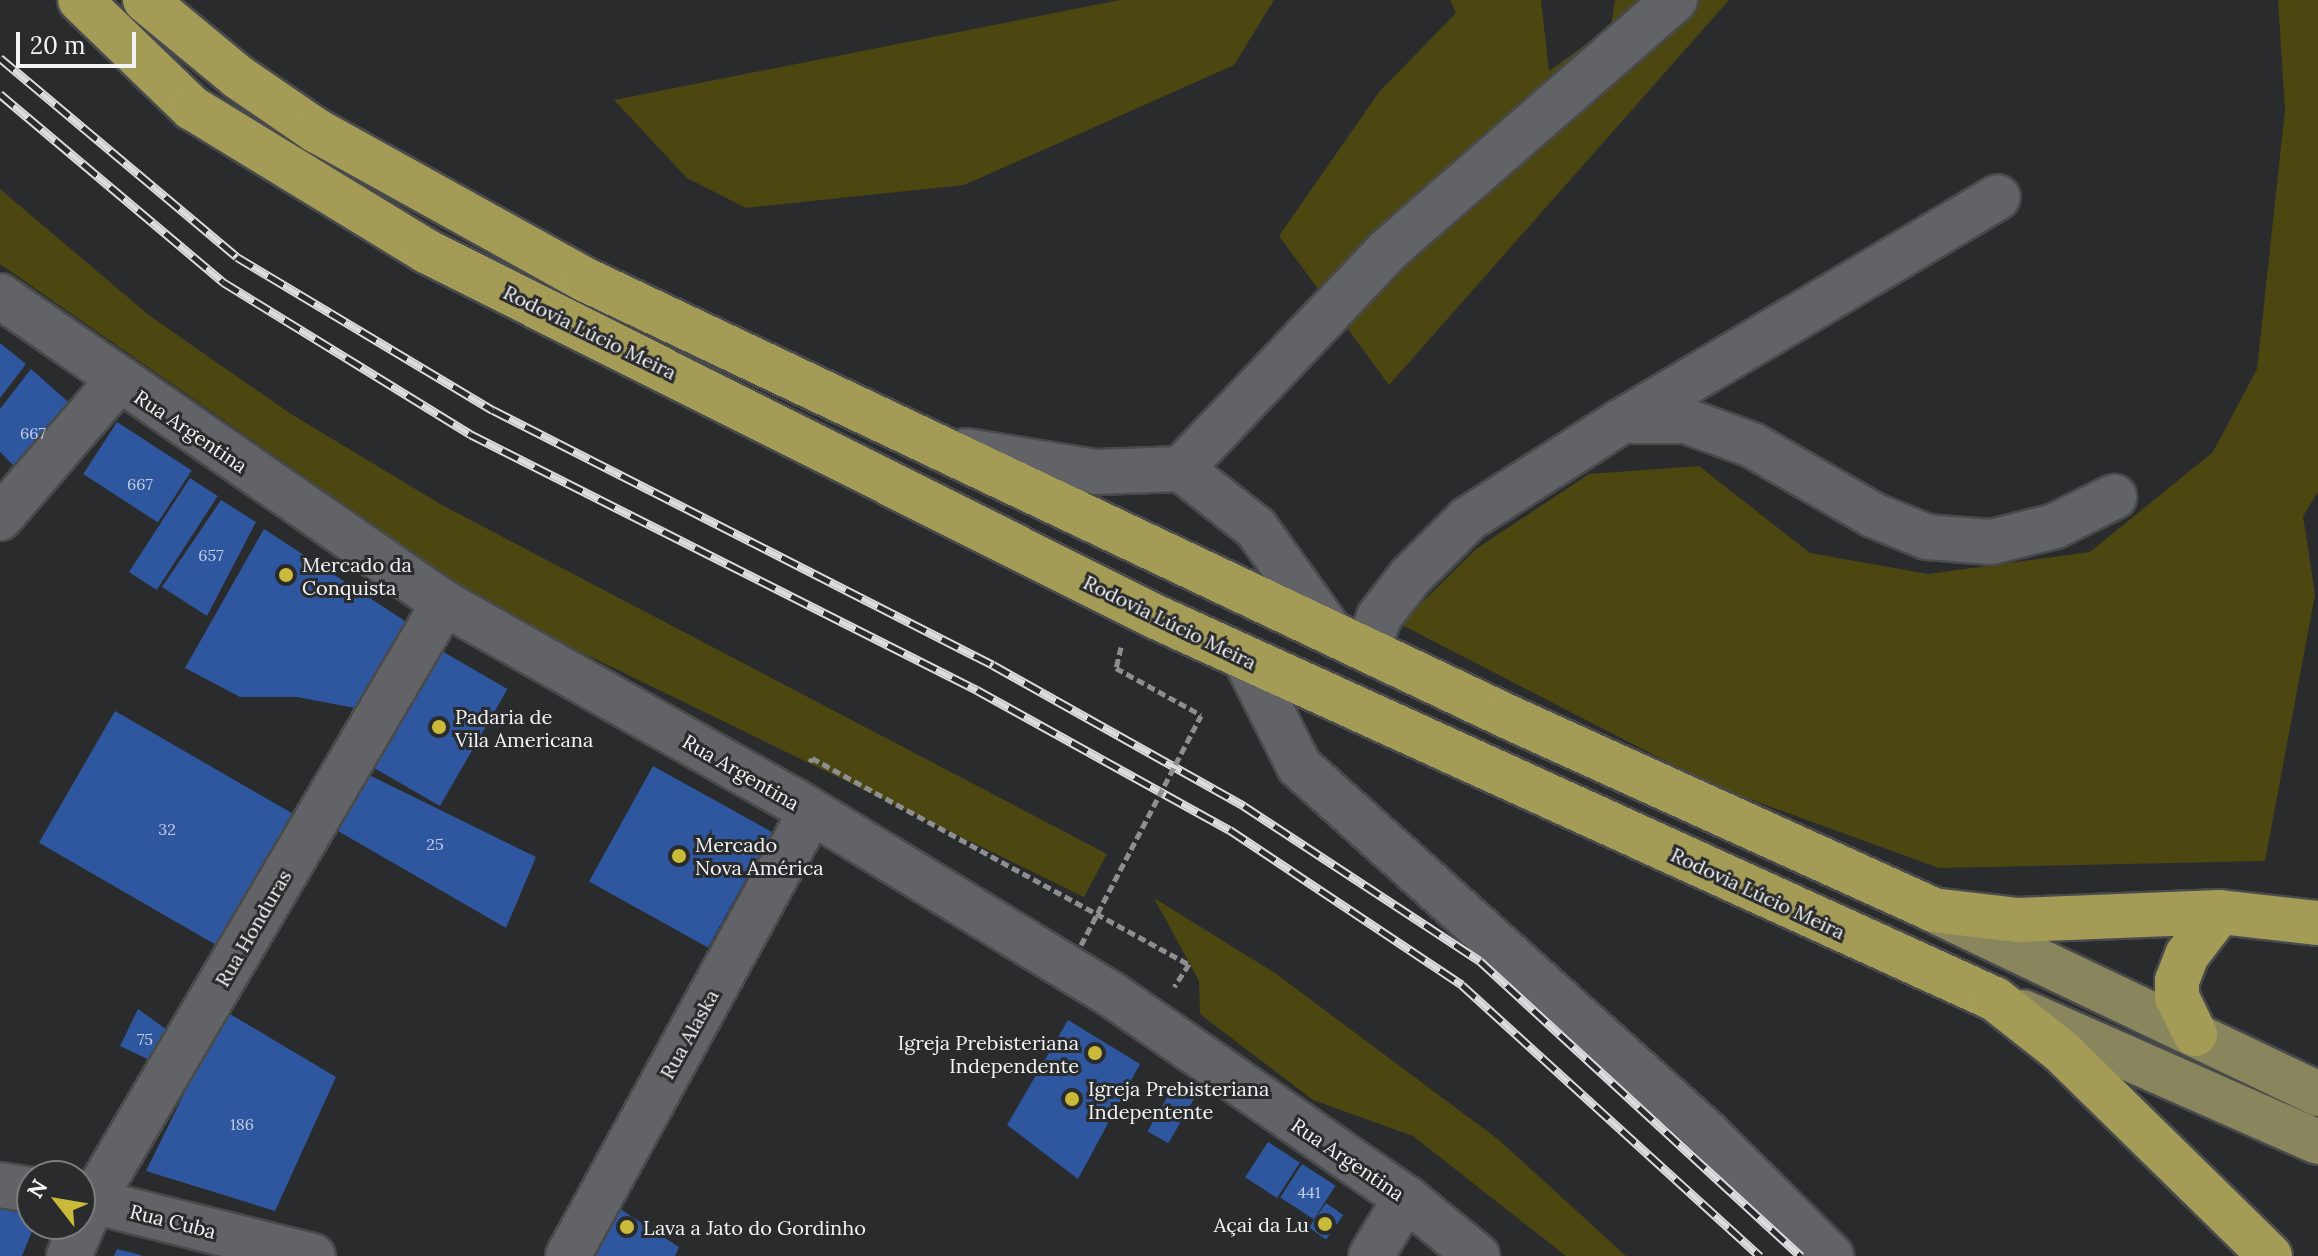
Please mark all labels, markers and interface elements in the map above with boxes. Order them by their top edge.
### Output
scale bar [20,16,140,66]
text: 20 m [30,30,86,61]
street label: Rodovia Lúcio Meira [500,280,680,384]
street label: Rua Argentina [130,384,252,478]
house number: 667 [20,423,46,443]
house number: 667 [127,474,153,494]
house number: 657 [198,545,224,565]
place label: Mercado da Conquista [302,552,412,599]
marker: Mercado da Conquista [277,566,295,584]
street label: Rodovia Lúcio Meira [1080,570,1260,674]
place label: Padaria de Vila Americana [455,704,593,751]
marker: Padaria de Vila Americana [430,718,448,736]
street label: Rua Argentina [678,729,804,815]
house number: 32 [158,819,176,839]
place label: Mercado Nova América [695,832,824,879]
house number: 25 [426,834,444,854]
street label: Rodovia Lúcio Meira [1667,842,1849,944]
marker: Mercado Nova América [670,847,688,865]
street label: Rua Honduras [210,865,296,991]
street label: Rua Alaska [655,985,723,1083]
house number: 75 [137,1029,153,1049]
place label: Igreja Prebisteriana Independente [898,1030,1079,1077]
marker: Igreja Prebisteriana Independente [1086,1044,1104,1062]
place label: Igreja Prebisteriana Indepentente [1088,1076,1269,1123]
marker: Igreja Prebisteriana Indepentente [1063,1090,1081,1108]
street label: Rua Argentina [1287,1112,1409,1206]
house number: 186 [230,1114,254,1134]
north arrow [16,1160,96,1240]
text: N [21,1174,54,1203]
house number: 441 [1297,1182,1321,1202]
street label: Rua Cuba [127,1199,219,1243]
place label: Açai da Lu [1214,1212,1309,1236]
place label: Lava a Jato do Gordinho [643,1215,866,1239]
marker: Açai da Lu [1316,1215,1334,1233]
marker: Lava a Jato do Gordinho [618,1218,636,1236]

